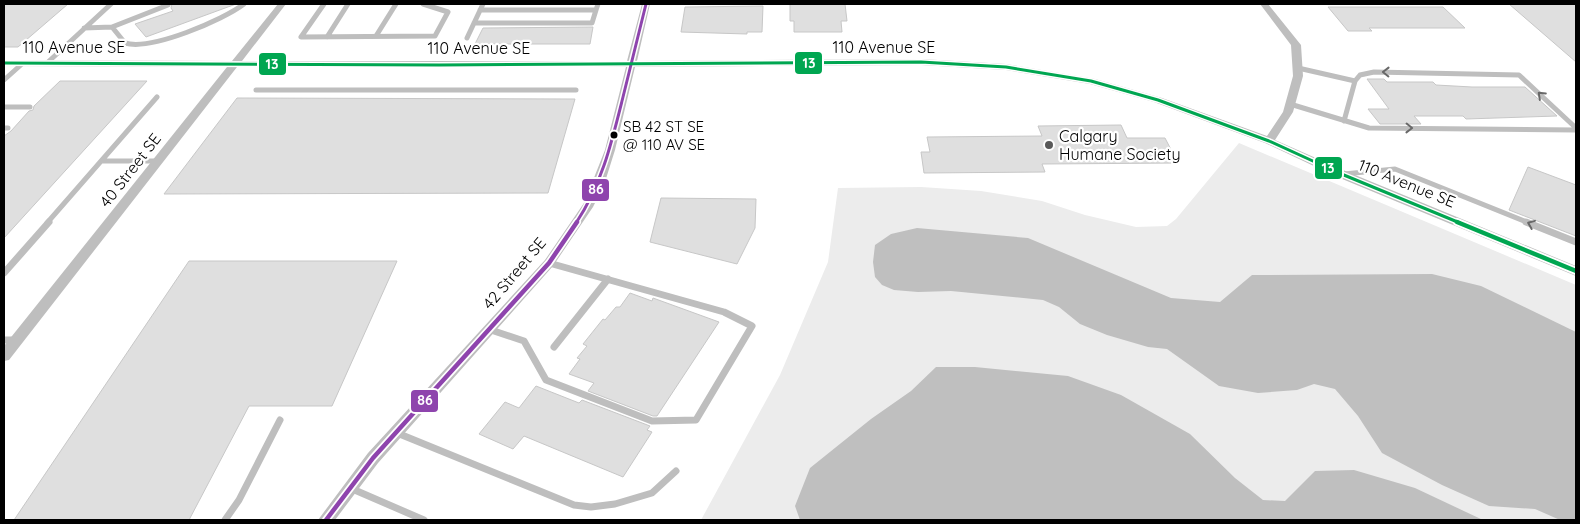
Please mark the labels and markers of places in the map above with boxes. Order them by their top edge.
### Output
place label: SB 42 ST SE @ 110 AV SE [623,117,705,154]
place label: Calgary Humane Society [1059,126,1181,164]
marker: SB 42 ST SE @ 110 AV SE [609,130,619,140]
marker: Calgary Humane Society [1043,139,1055,151]

